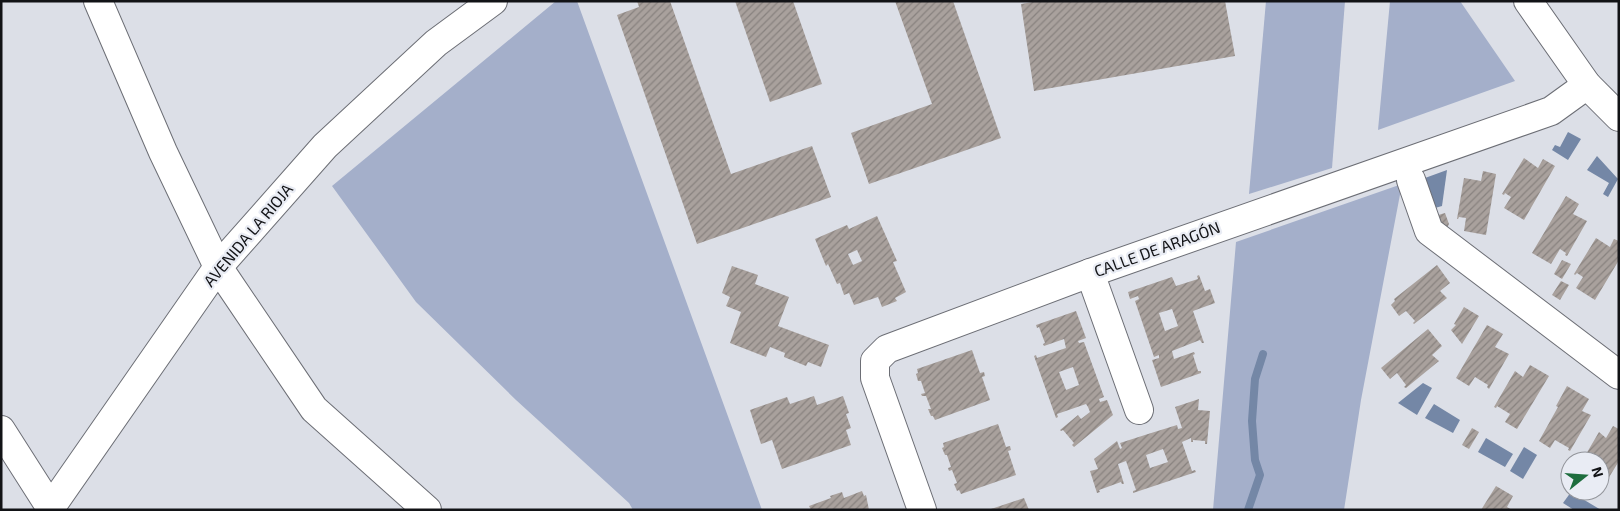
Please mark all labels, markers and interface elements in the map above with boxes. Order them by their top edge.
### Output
street label: AVENIDA LA RIOJA [199,179,296,290]
street label: CALLE DE ARAGÓN [1091,217,1222,280]
north arrow [1560,451,1610,501]
text: N [1588,465,1608,479]

